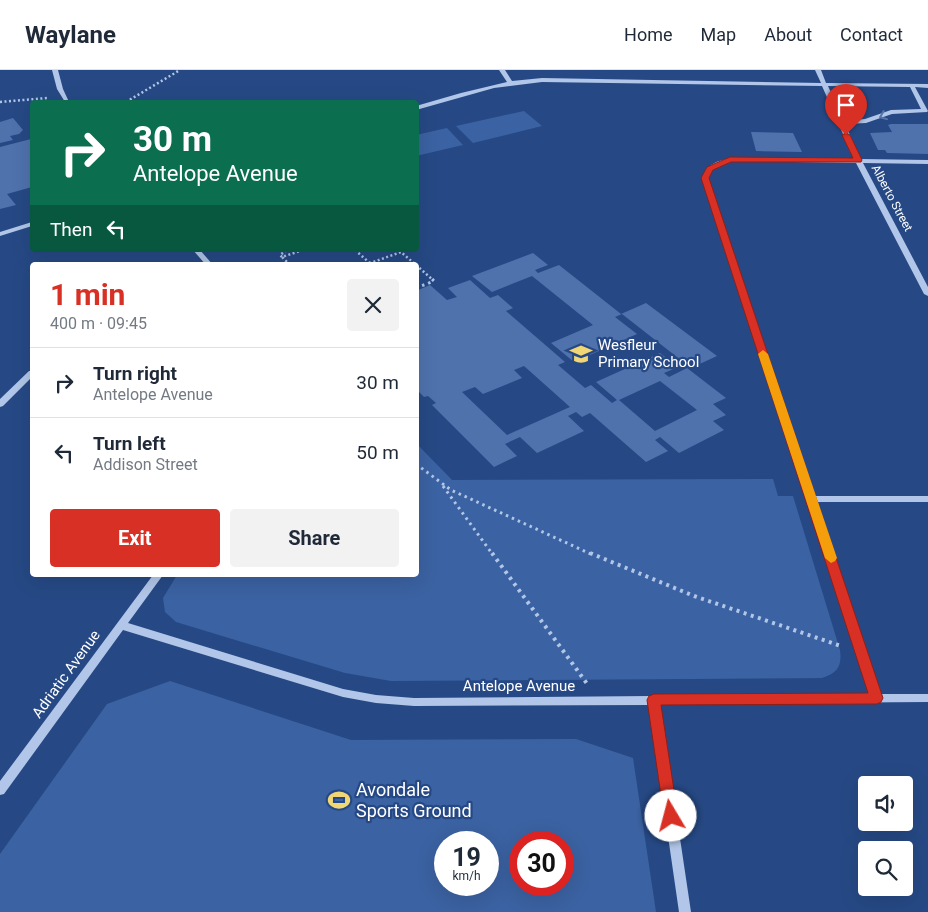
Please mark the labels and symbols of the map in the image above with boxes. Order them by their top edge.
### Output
pin [825,84,867,135]
one-way arrow [879,109,888,120]
street label: Alberto Street [869,162,915,234]
place label: Wesfleur Primary School [598,336,699,371]
school or university icon: Wesfleur Primary School [568,341,594,367]
street label: Adriatic Avenue [28,626,104,721]
street label: Antelope Avenue [463,677,575,695]
place label: Avondale Sports Ground [356,779,472,821]
sports icon: Avondale Sports Ground [326,787,352,813]
position arrow [644,789,696,841]
speed limit sign: 30 [509,831,574,896]

